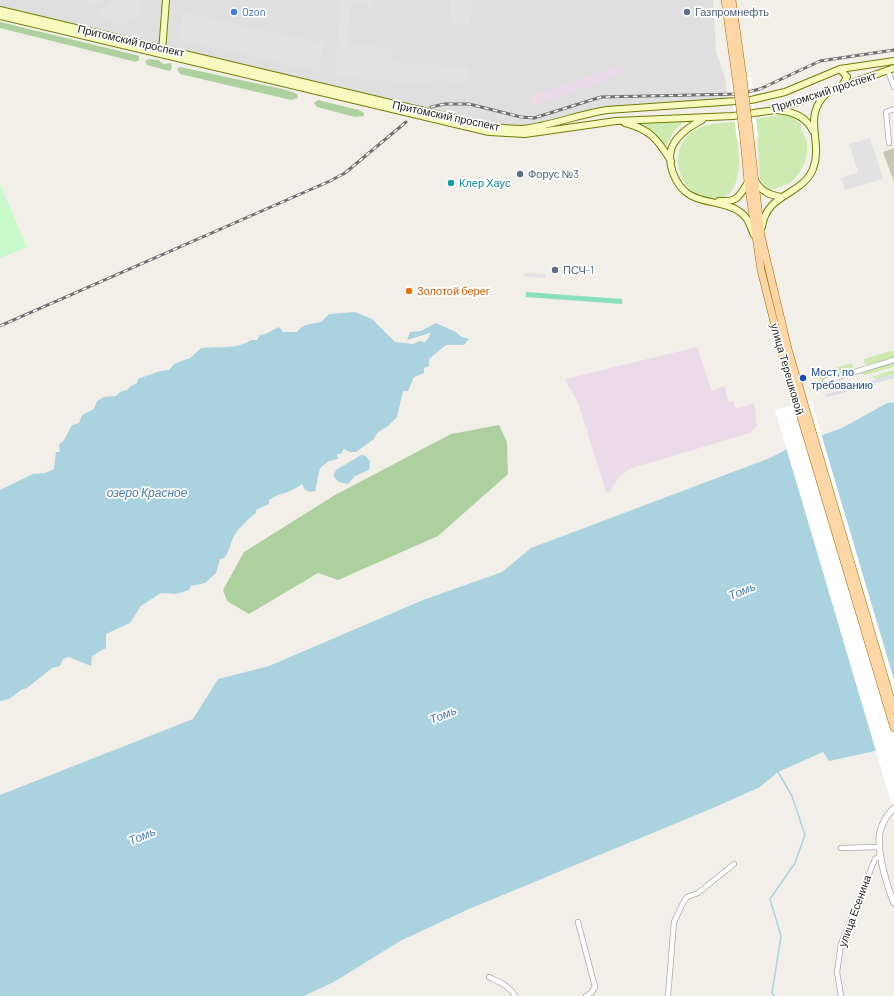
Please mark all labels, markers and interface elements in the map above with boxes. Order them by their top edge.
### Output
place label: Ozon [242,5,266,19]
place label: Газпромнефть [695,5,769,19]
marker: Ozon [229,7,239,17]
marker: Газпромнефть [682,7,692,17]
street label: Притомский проспект [76,22,186,60]
street label: Притомский проспект [770,69,878,115]
street label: Притомский проспект [391,98,501,134]
place label: Форус №3 [528,167,579,181]
marker: Форус №3 [515,169,525,179]
place label: Клер Хаус [459,176,510,190]
marker: Клер Хаус [446,178,456,188]
place label: ПСЧ-1 [563,263,594,277]
marker: ПСЧ-1 [550,265,560,275]
place label: Золотой берег [417,284,490,298]
marker: Золотой берег [404,286,414,296]
street label: улица Терешковой [768,322,806,416]
place label: Мост, по требованию [811,365,873,391]
marker: Мост, по требованию [798,373,808,383]
water label: озеро Красное [107,486,187,500]
water label: Томь [726,579,758,603]
water label: Томь [427,703,459,727]
water label: Томь [126,824,158,848]
street label: улица Есенина [836,873,874,949]

